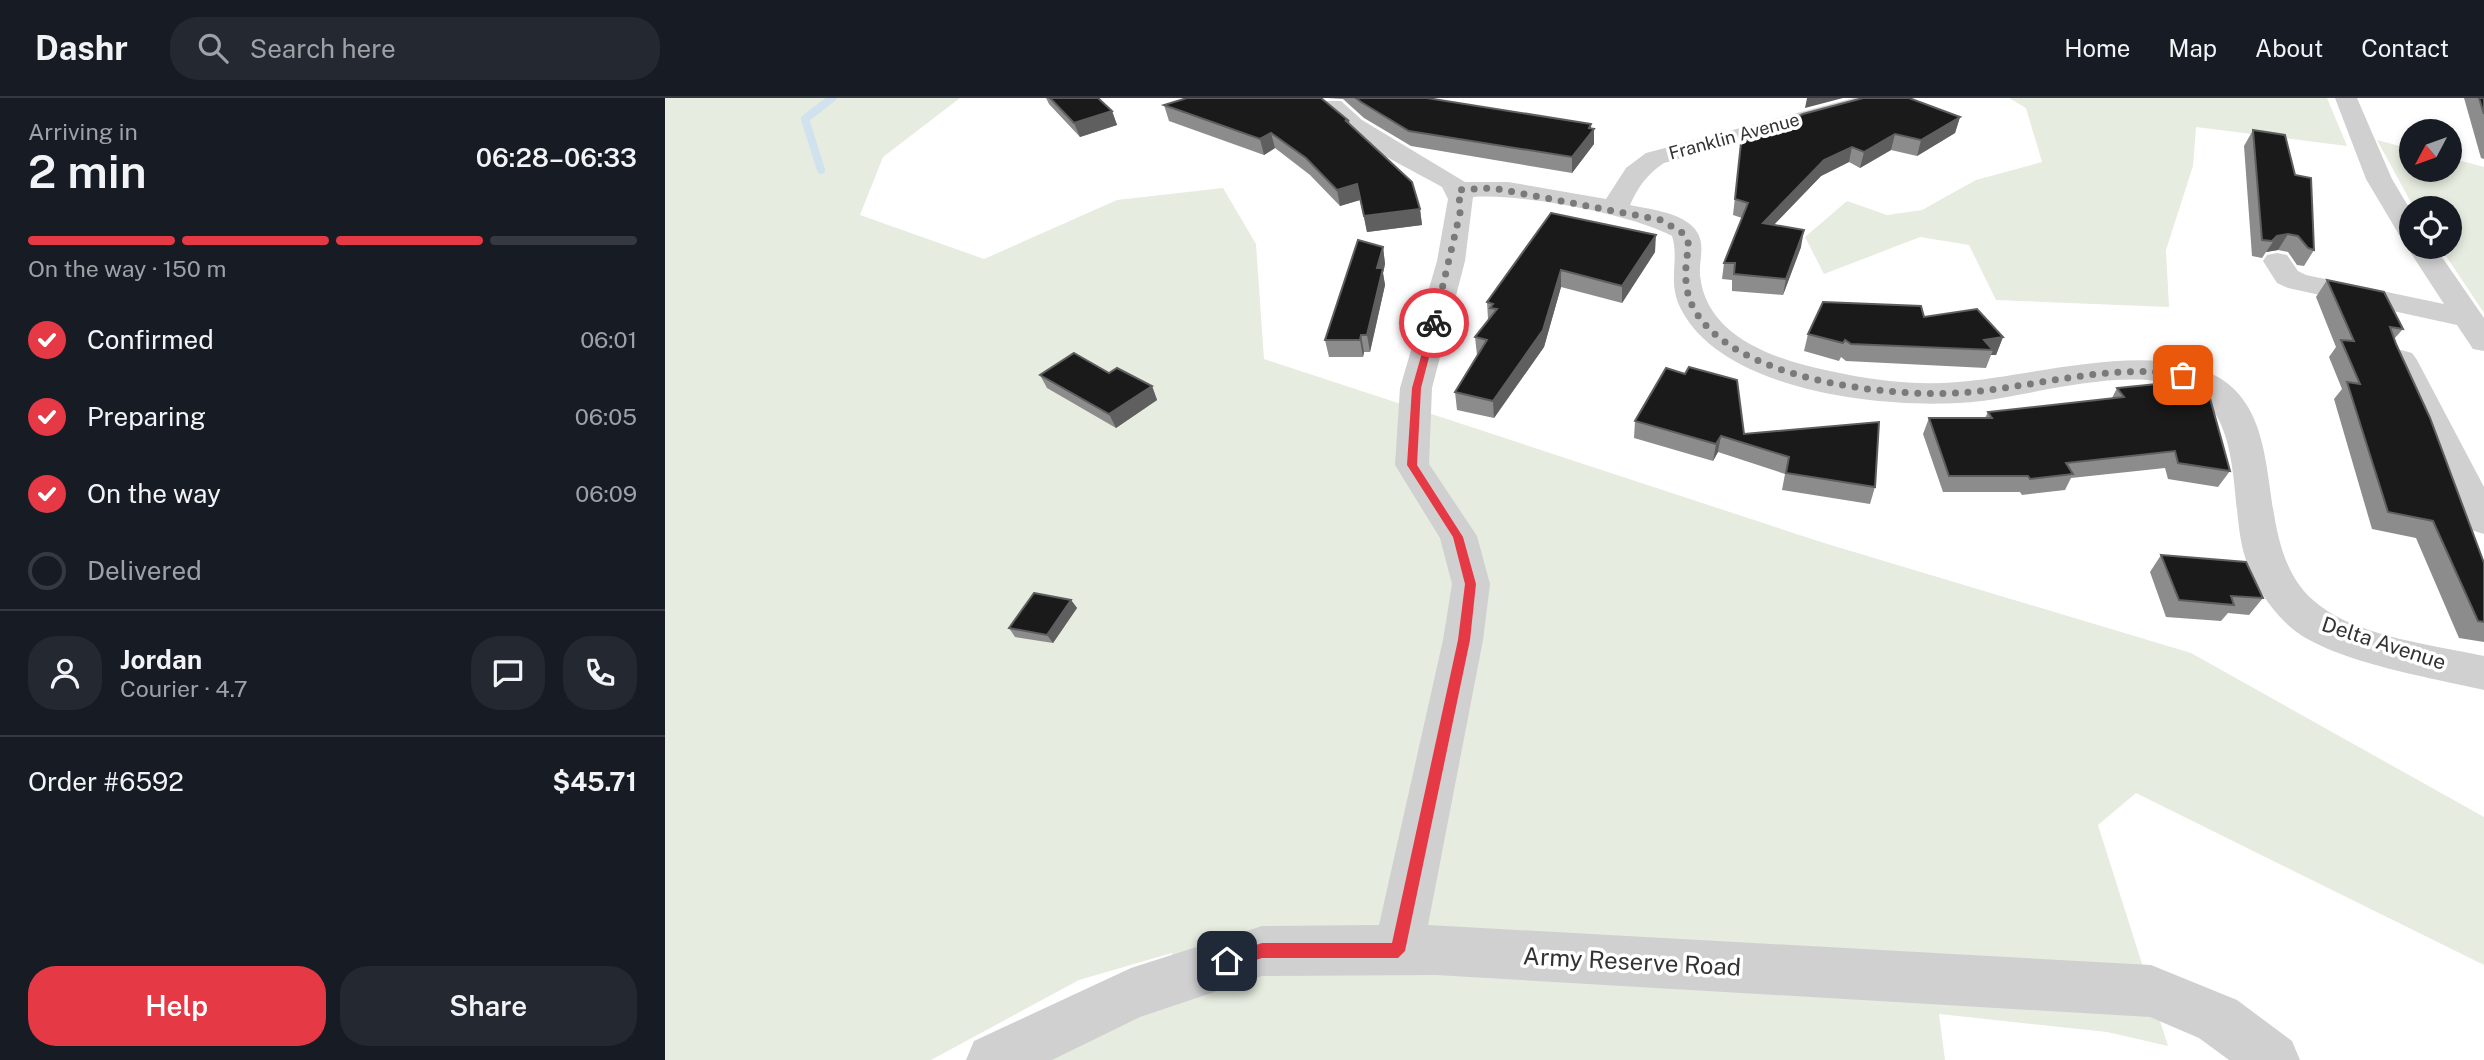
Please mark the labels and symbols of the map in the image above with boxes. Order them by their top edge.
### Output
street label: Franklin Avenue [1666,108,1802,164]
north arrow [2399,119,2462,182]
courier [1399,288,1469,358]
pin [2153,345,2213,405]
street label: Delta Avenue [2319,611,2449,675]
pin [1197,931,1257,991]
street label: Army Reserve Road [1522,941,1742,981]

